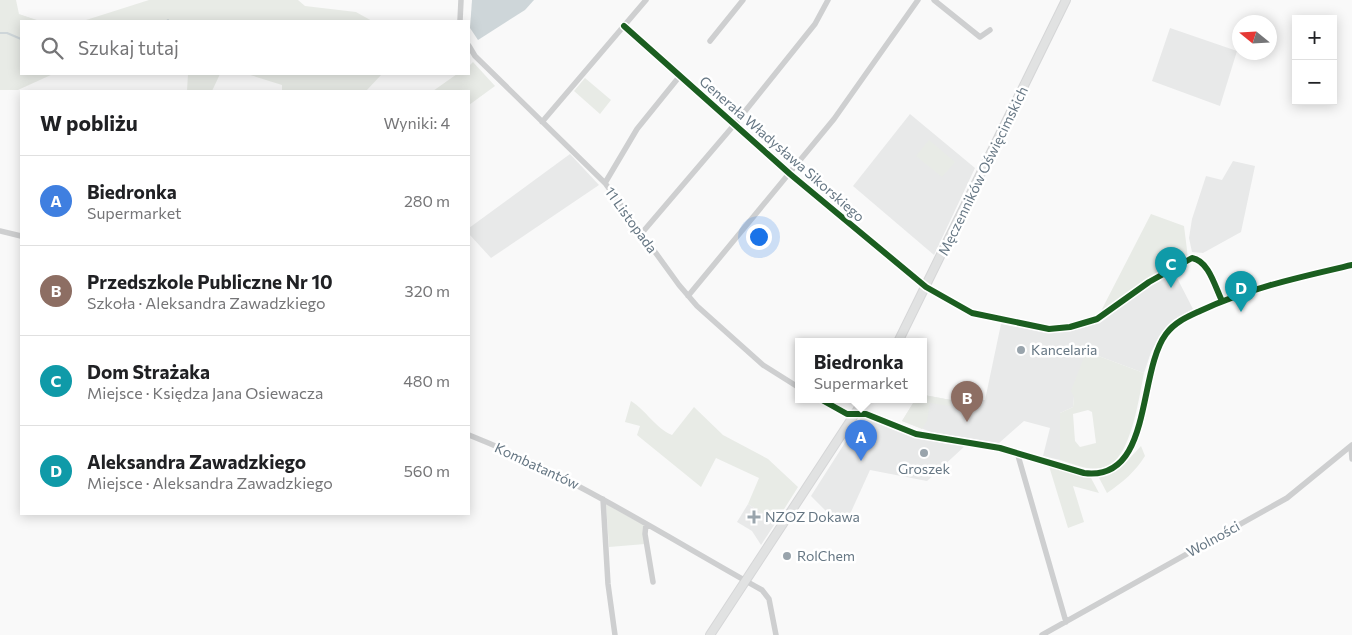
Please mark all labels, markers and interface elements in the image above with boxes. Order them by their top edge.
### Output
north arrow [1232,15,1277,60]
map controls [1292,15,1337,105]
button: + [1292,15,1337,60]
search box [20,20,470,75]
icon: search [38,34,66,62]
text: Szukaj tutaj [78,36,179,59]
button: − [1292,60,1337,105]
street label: Generała Władysława Sikorskiego [696,72,868,225]
street label: Męczenników Oświęcimskich [934,83,1031,258]
text: W pobliżu [40,110,138,135]
text: Wyniki: 4 [383,113,450,132]
text: Biedronka [87,180,177,203]
street label: 11 Listopada [602,183,661,256]
text: A [50,191,62,210]
text: 280 m [404,191,450,210]
text: Supermarket [87,203,182,222]
your location [746,224,772,250]
pin: C [1155,247,1187,288]
text: Przedszkole Publiczne Nr 10 [87,270,333,293]
pin: D [1225,271,1257,312]
text: B [51,281,61,300]
text: 320 m [405,281,450,300]
text: Szkoła · Aleksandra Zawadzkiego [87,293,326,312]
popup [795,338,927,403]
place label: Kancelaria [1031,341,1097,358]
marker: Kancelaria [1015,344,1027,356]
text: Biedronka [814,350,904,373]
text: Dom Strażaka [87,360,210,383]
text: C [51,371,61,390]
text: 480 m [403,371,450,390]
text: Supermarket [814,373,908,392]
pin: B [951,381,983,422]
text: Miejsce · Księdza Jana Osiewacza [87,383,323,402]
pin: A [845,420,877,461]
street label: Kombatantów [492,439,582,493]
marker: Groszek [918,447,930,459]
text: Aleksandra Zawadzkiego [87,450,306,473]
place label: Groszek [898,460,950,477]
text: D [50,461,62,480]
text: 560 m [404,461,450,480]
text: Miejsce · Aleksandra Zawadzkiego [87,473,333,492]
place label: NZOZ Dokawa [765,508,860,525]
marker: NZOZ Dokawa [747,510,761,524]
street label: Wolności [1183,517,1242,560]
place label: RolChem [797,547,855,564]
marker: RolChem [781,550,793,562]

